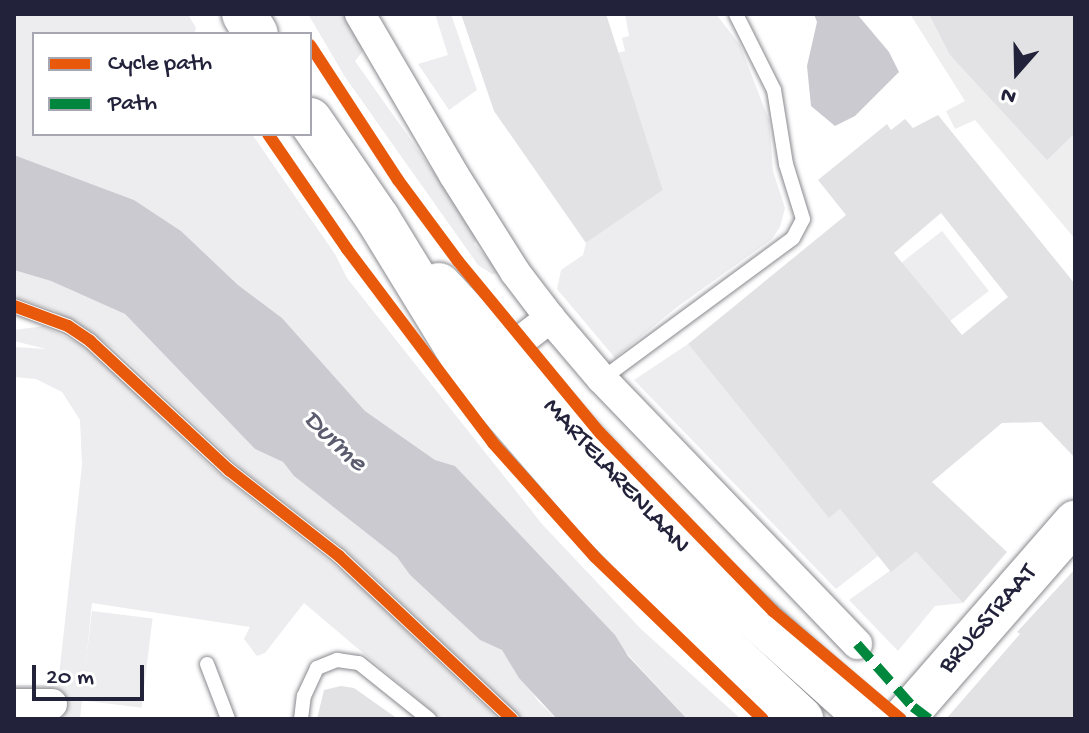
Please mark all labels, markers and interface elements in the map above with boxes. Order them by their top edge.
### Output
legend [32,32,312,136]
north arrow [977,32,1057,112]
text: Cycle path [108,50,212,79]
text: N [998,80,1020,109]
text: Path [108,90,157,119]
street label: MARTELARENLAAN [535,392,695,562]
water label: Durme [295,404,373,480]
street label: BRUGSTRAAT [933,559,1045,681]
scale bar [36,649,148,699]
text: 20 m [46,664,94,693]

